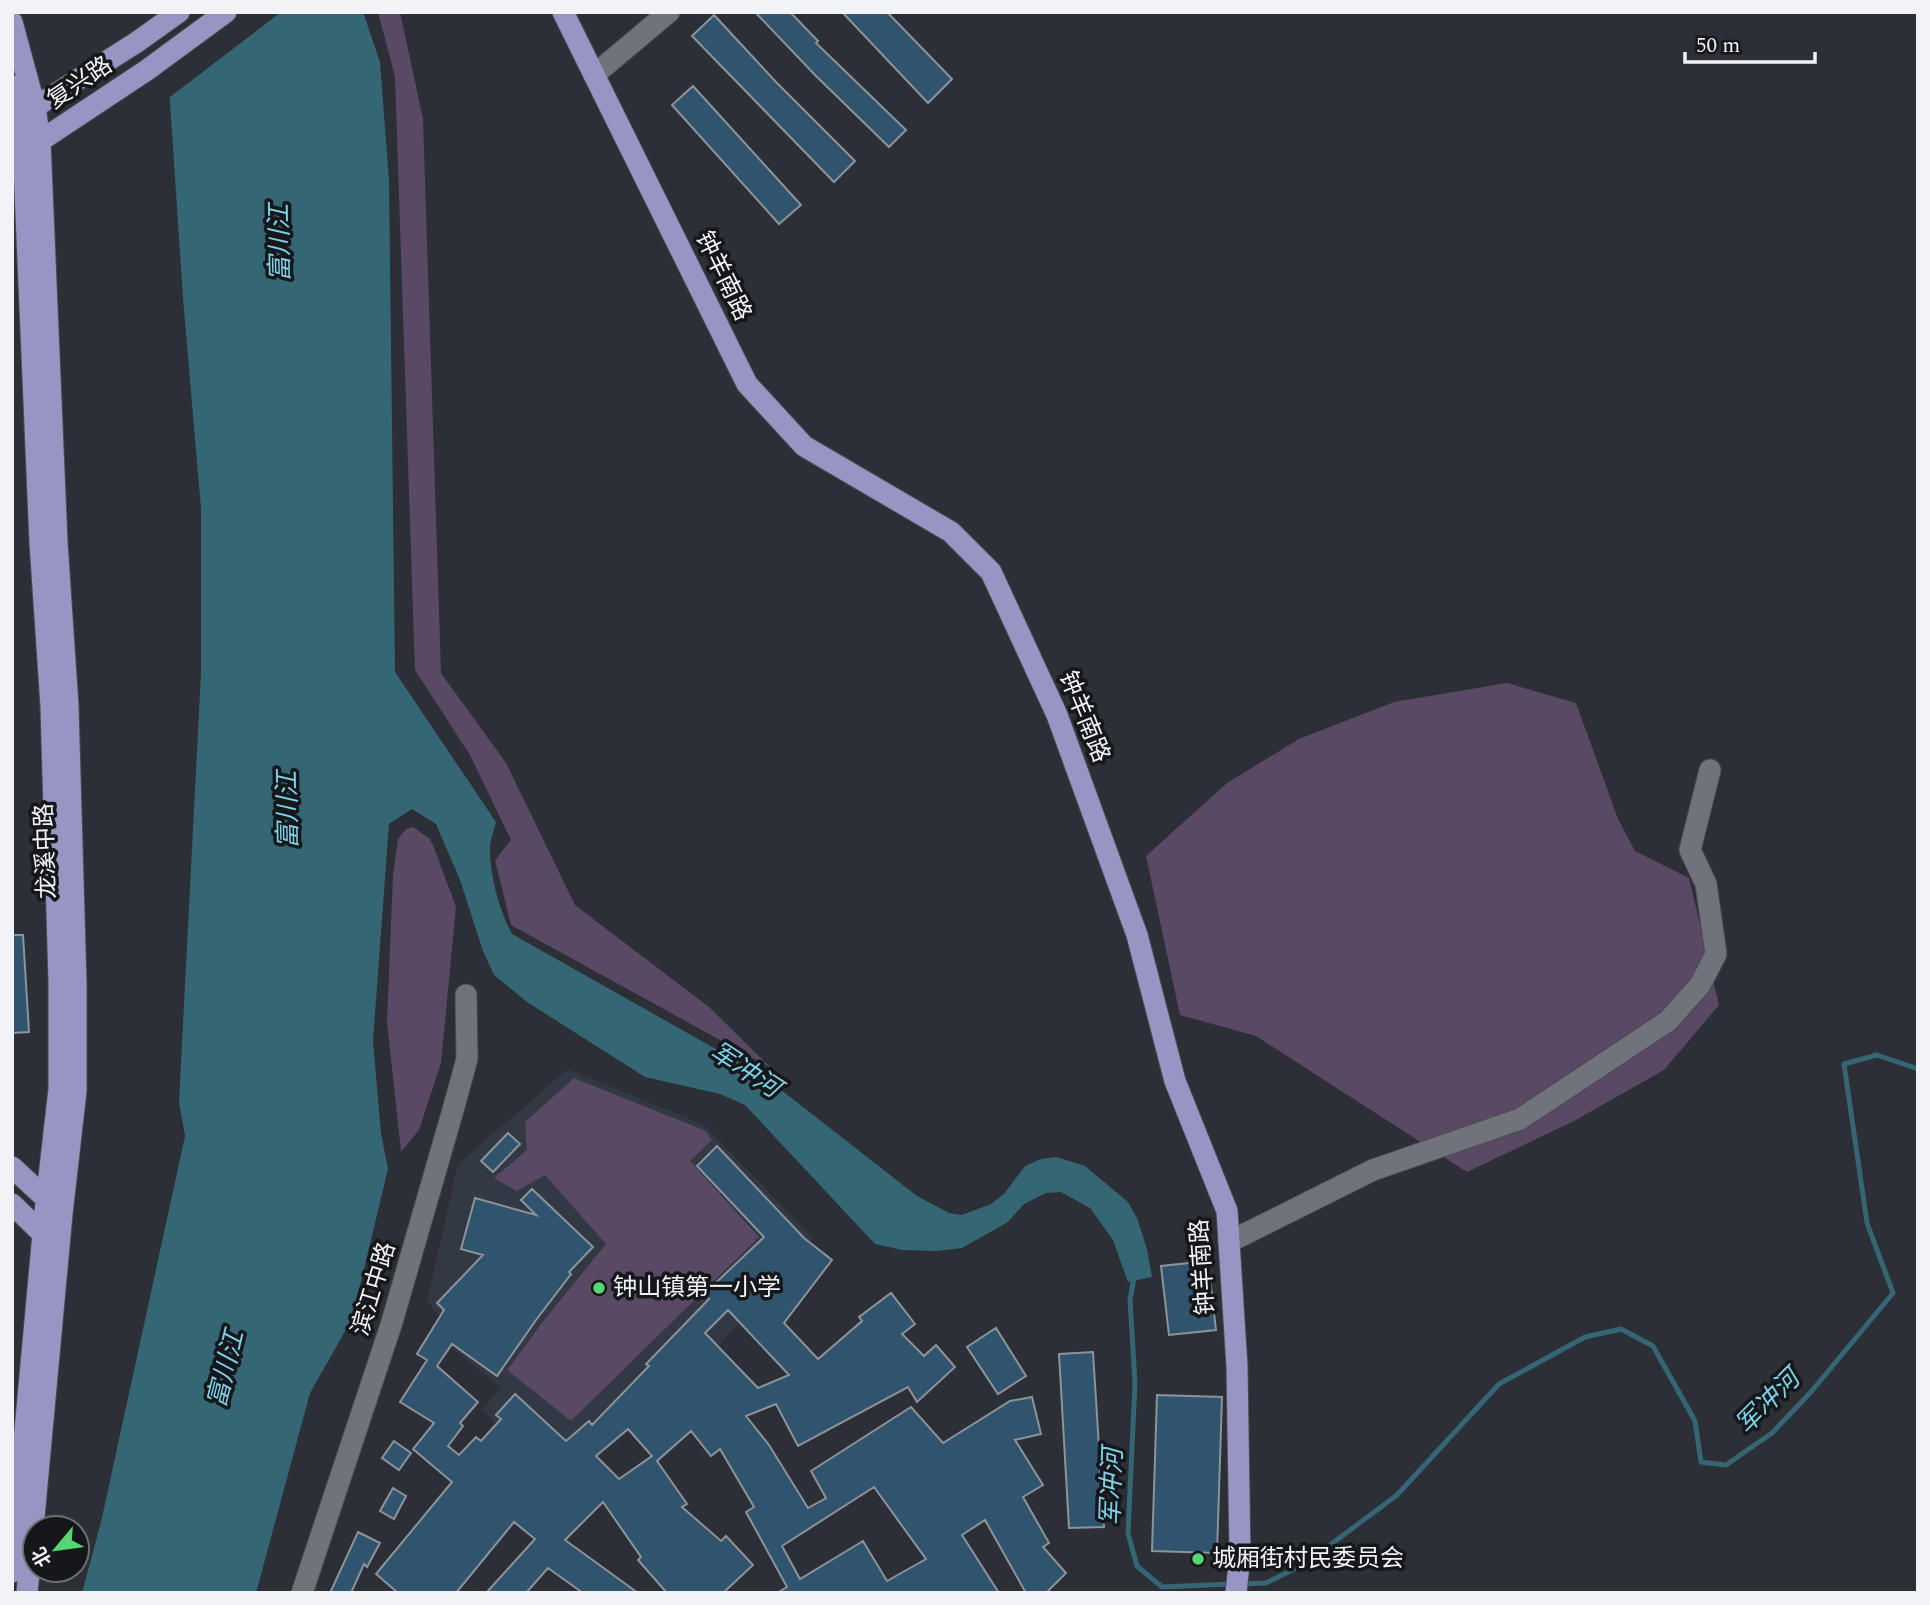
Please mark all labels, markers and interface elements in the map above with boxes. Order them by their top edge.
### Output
scale bar [1685,21,1814,65]
text: 50 m [1696,30,1740,62]
street label: 复兴路 [40,48,120,118]
water label: 富川江 [259,201,301,282]
street label: 钟羊南路 [686,225,760,327]
street label: 钟羊南路 [1049,666,1119,768]
water label: 富川江 [267,768,309,849]
street label: 龙溪中路 [26,802,66,900]
water label: 军冲河 [701,1032,793,1111]
street label: 钟羊南路 [1182,1218,1224,1316]
street label: 滨江中路 [343,1238,405,1340]
place label: 钟山镇第一小学 [613,1270,781,1306]
marker: 钟山镇第一小学 [591,1280,607,1296]
water label: 富川江 [197,1323,256,1412]
water label: 军冲河 [1726,1357,1813,1444]
water label: 军冲河 [1091,1442,1134,1527]
north arrow [21,1514,91,1584]
text: 北 [25,1541,60,1572]
place label: 城厢街村民委员会 [1212,1541,1404,1577]
marker: 城厢街村民委员会 [1190,1551,1206,1567]

